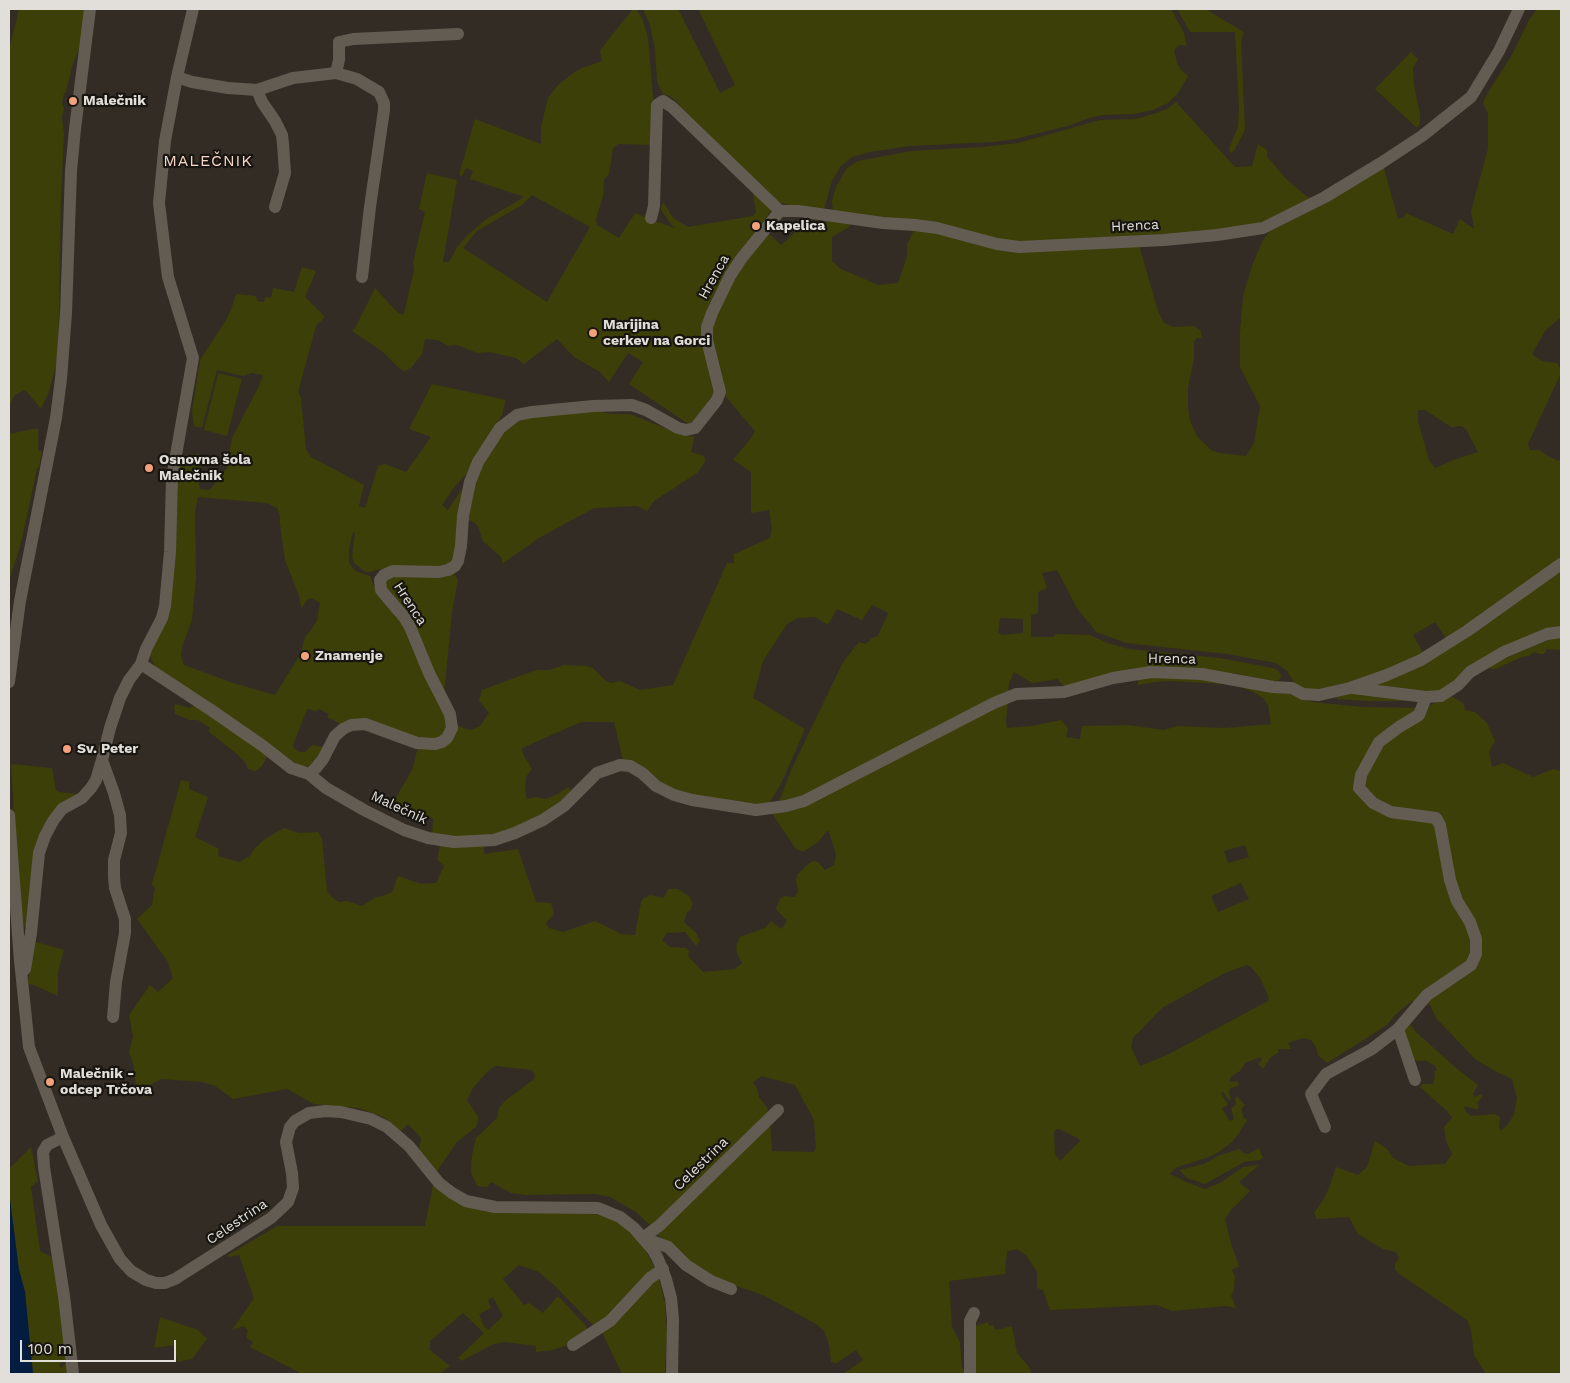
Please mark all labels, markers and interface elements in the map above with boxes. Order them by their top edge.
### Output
place label: Malečnik [83,93,146,109]
marker: Malečnik [67,95,79,107]
district label: MALEČNIK [162,151,254,171]
street label: Hrenca [1110,216,1160,236]
place label: Kapelica [766,218,825,234]
marker: Kapelica [750,220,762,232]
street label: Hrenca [695,252,733,302]
place label: Marijina cerkev na Gorci [603,317,710,350]
marker: Marijina cerkev na Gorci [587,327,599,339]
place label: Osnovna šola Malečnik [159,452,251,484]
marker: Osnovna šola Malečnik [143,462,155,474]
street label: Hrenca [390,579,430,629]
place label: Znamenje [315,648,383,664]
marker: Znamenje [299,650,311,662]
street label: Hrenca [1148,650,1196,668]
place label: Sv. Peter [77,741,138,757]
marker: Sv. Peter [61,743,73,755]
street label: Malečnik [368,788,430,828]
place label: Malečnik - odcep Trčova [60,1066,152,1098]
marker: Malečnik - odcep Trčova [44,1076,56,1088]
street label: Celestrina [670,1134,732,1194]
street label: Celestrina [204,1196,270,1248]
scale bar [22,1330,179,1362]
text: 100 m [28,1340,72,1358]

